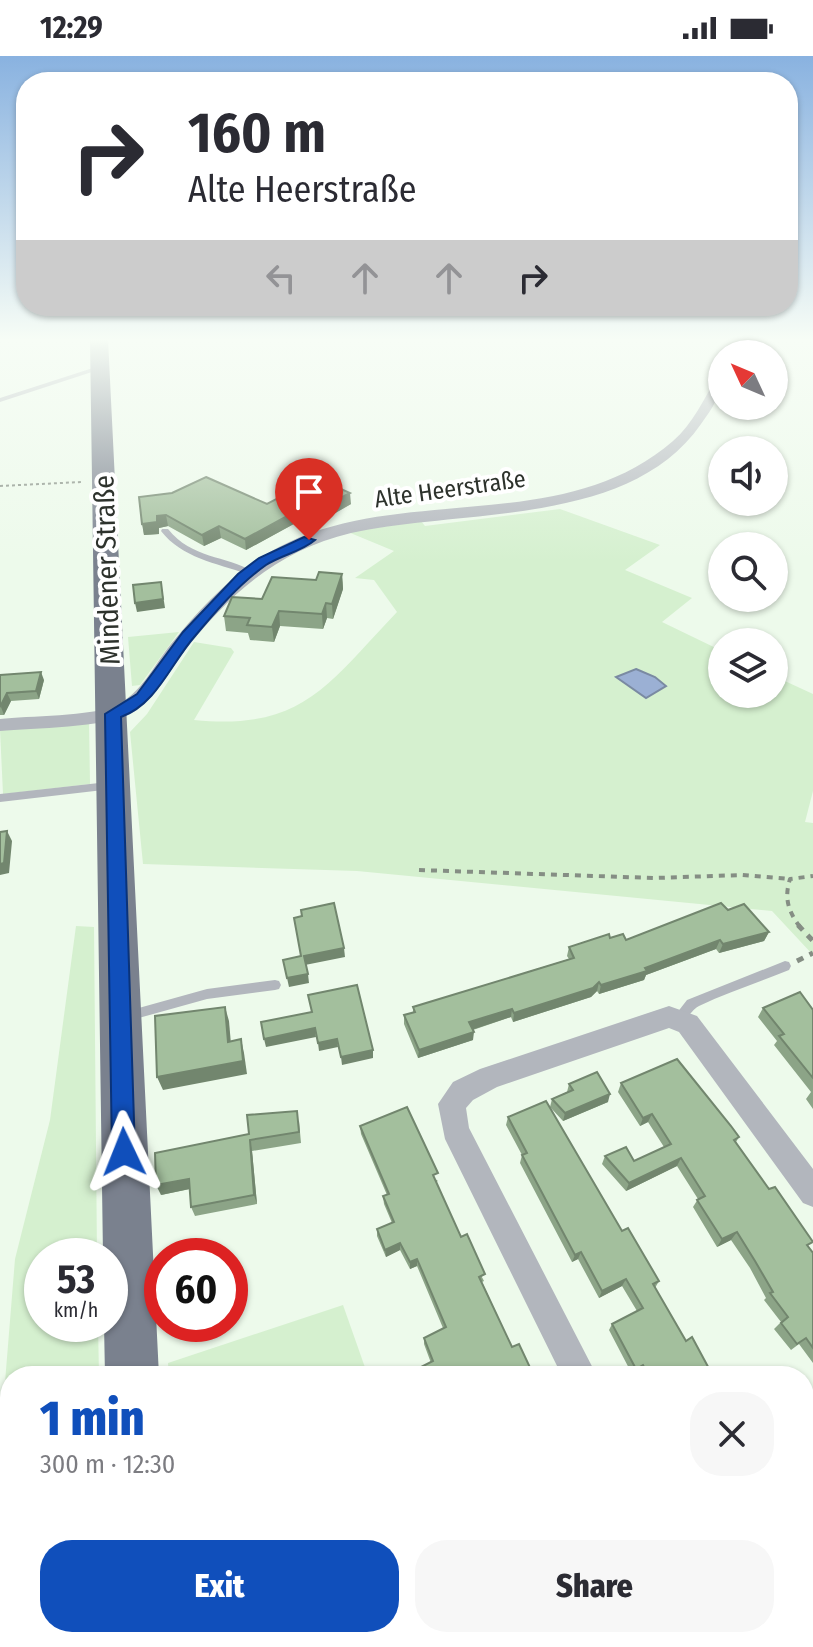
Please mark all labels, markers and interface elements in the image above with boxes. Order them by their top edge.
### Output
text: 12:29 [40,10,103,46]
text: 160 m [188,100,326,167]
icon: right [56,104,160,208]
text: Alte Heerstraße [188,168,417,212]
icon: left [259,256,303,300]
icon: ahead [343,256,387,300]
icon: ahead [427,256,471,300]
icon: right [511,256,555,300]
north arrow [708,340,788,420]
map controls [708,340,788,708]
button: sound [708,436,788,516]
pin [275,458,343,540]
street label: Alte Heerstraße [373,465,527,513]
icon: arrive [287,470,331,514]
street label: Mindener Straße [87,474,127,666]
button: search [708,532,788,612]
button: layers [708,628,788,708]
position arrow [82,1110,166,1194]
speed limit sign: 60 [144,1238,248,1342]
text: 53 [57,1256,95,1304]
text: km/h [54,1298,98,1322]
text: 1 min [40,1390,144,1448]
button: close [690,1392,774,1476]
text: 300 m · 12:30 [40,1449,175,1480]
button: Exit [40,1540,399,1632]
button: Share [415,1540,774,1632]

